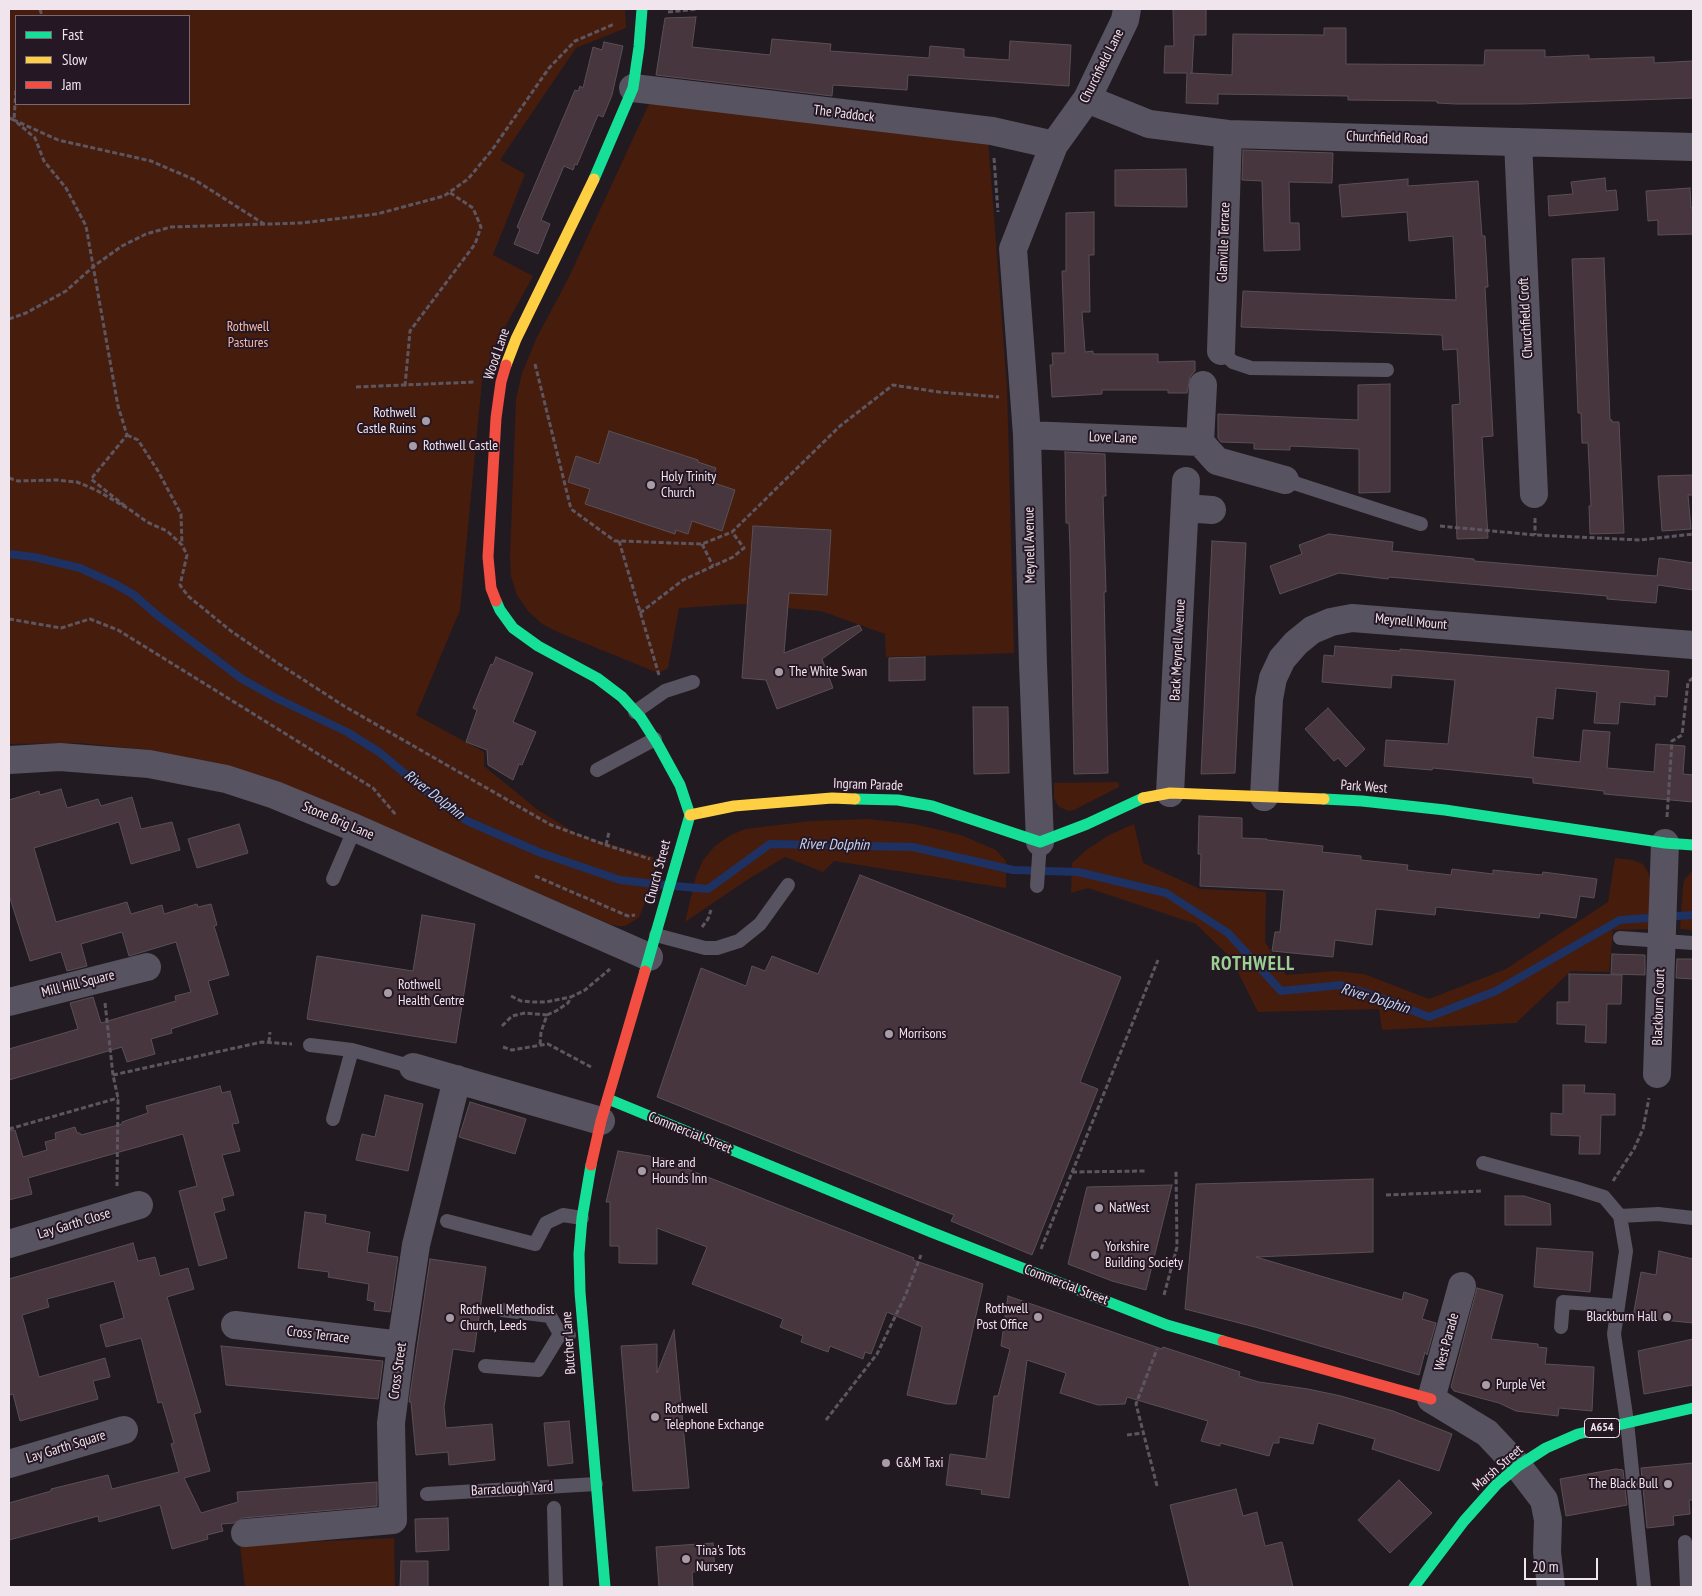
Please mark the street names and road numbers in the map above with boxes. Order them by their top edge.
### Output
street label: Churchfield Lane [1076,26,1128,106]
street label: The Paddock [813,102,875,126]
street label: Churchfield Road [1346,128,1428,148]
street label: Glanville Terrace [1214,202,1234,282]
street label: Churchfield Croft [1515,277,1537,359]
street label: Wood Lane [480,326,514,382]
street label: Love Lane [1089,429,1137,447]
street label: Meynell Avenue [1021,507,1039,583]
street label: Back Meynell Avenue [1167,599,1189,701]
street label: Meynell Mount [1374,610,1448,634]
street label: Ingram Parade [833,775,903,795]
street label: Park West [1340,777,1388,797]
street label: Stone Brig Lane [300,798,376,844]
street label: Church Street [641,838,675,906]
street label: Mill Hill Square [40,967,116,1001]
street label: Blackburn Court [1649,968,1669,1046]
street label: Commercial Street [646,1109,734,1157]
street label: Lay Garth Close [36,1205,112,1243]
street label: Commercial Street [1022,1261,1110,1309]
street label: Butcher Lane [558,1311,580,1375]
street label: West Parade [1431,1311,1463,1373]
street label: Cross Terrace [286,1323,350,1347]
street label: Cross Street [386,1341,410,1401]
road number: A654 [1584,1419,1620,1438]
street label: Lay Garth Square [24,1427,108,1467]
street label: Marsh Street [1469,1442,1527,1494]
street label: Barraclough Yard [471,1478,553,1500]

